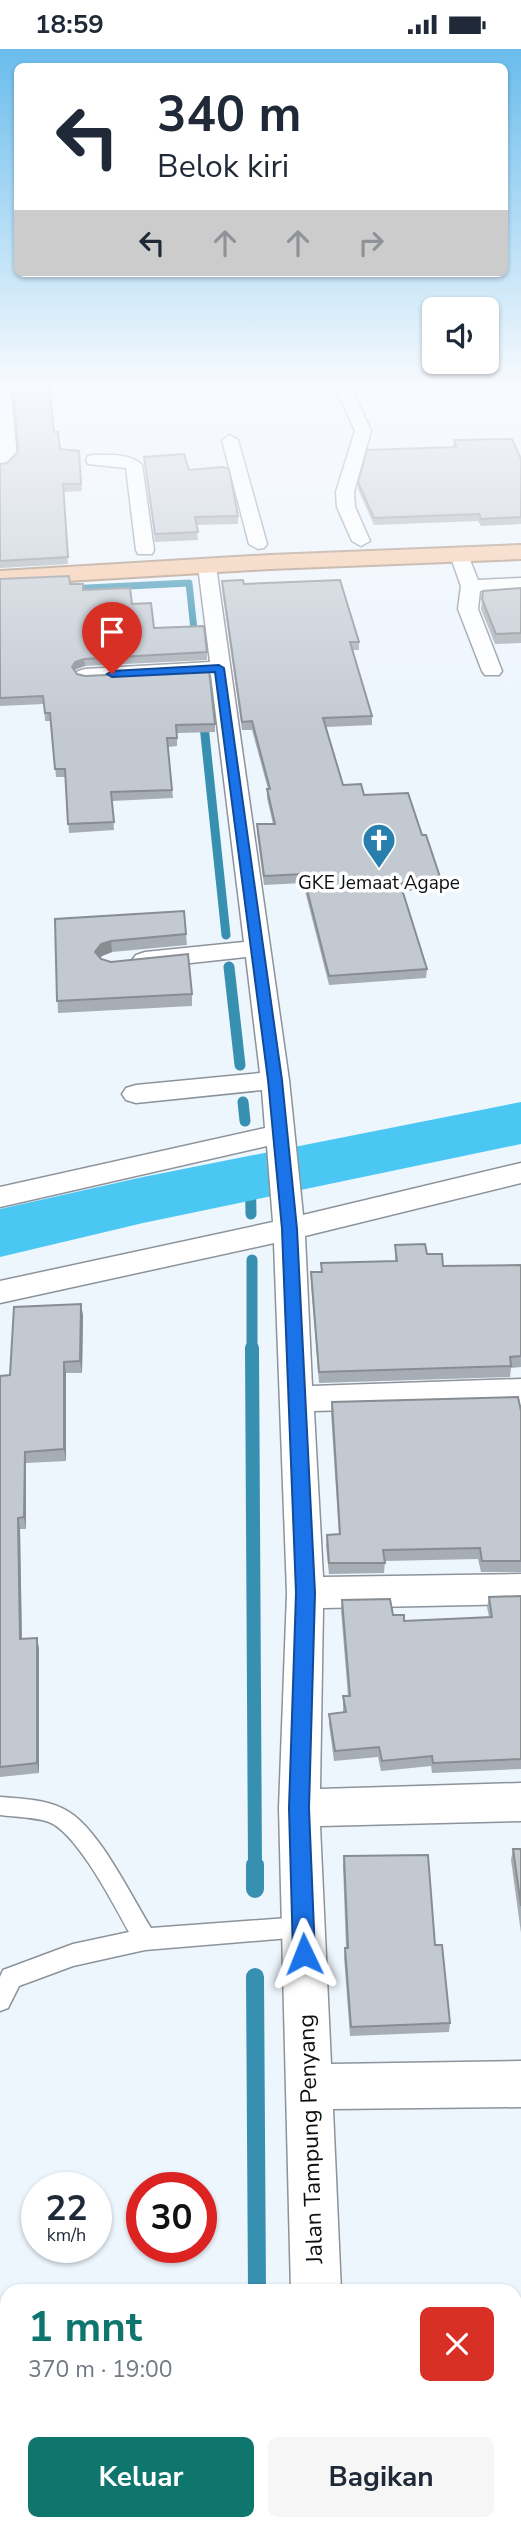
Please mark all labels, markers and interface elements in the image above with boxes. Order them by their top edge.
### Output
text: 18:59 [35,7,104,42]
text: 340 m [157,81,301,148]
icon: left [42,91,133,182]
text: Belok kiri [157,145,289,188]
icon: left [133,224,171,262]
icon: ahead [206,224,244,262]
icon: ahead [279,224,317,262]
icon: right [352,224,390,262]
map controls [422,297,499,374]
button: sound [422,297,499,374]
pin [82,602,142,674]
icon: arrive [93,613,131,651]
church icon: GKE Jemaat Agape [360,821,398,870]
place label: GKE Jemaat Agape [298,870,460,896]
position arrow [267,1917,341,1991]
street label: Jalan Tampung Penyang [291,2014,330,2265]
speed limit sign: 30 [126,2172,217,2263]
text: 22 [45,2185,88,2232]
text: km/h [47,2223,86,2247]
text: 1 mnt [28,2299,142,2356]
button: close [420,2307,494,2381]
text: 370 m · 19:00 [28,2354,173,2385]
button: Keluar [28,2437,254,2517]
button: Bagikan [268,2437,494,2517]

